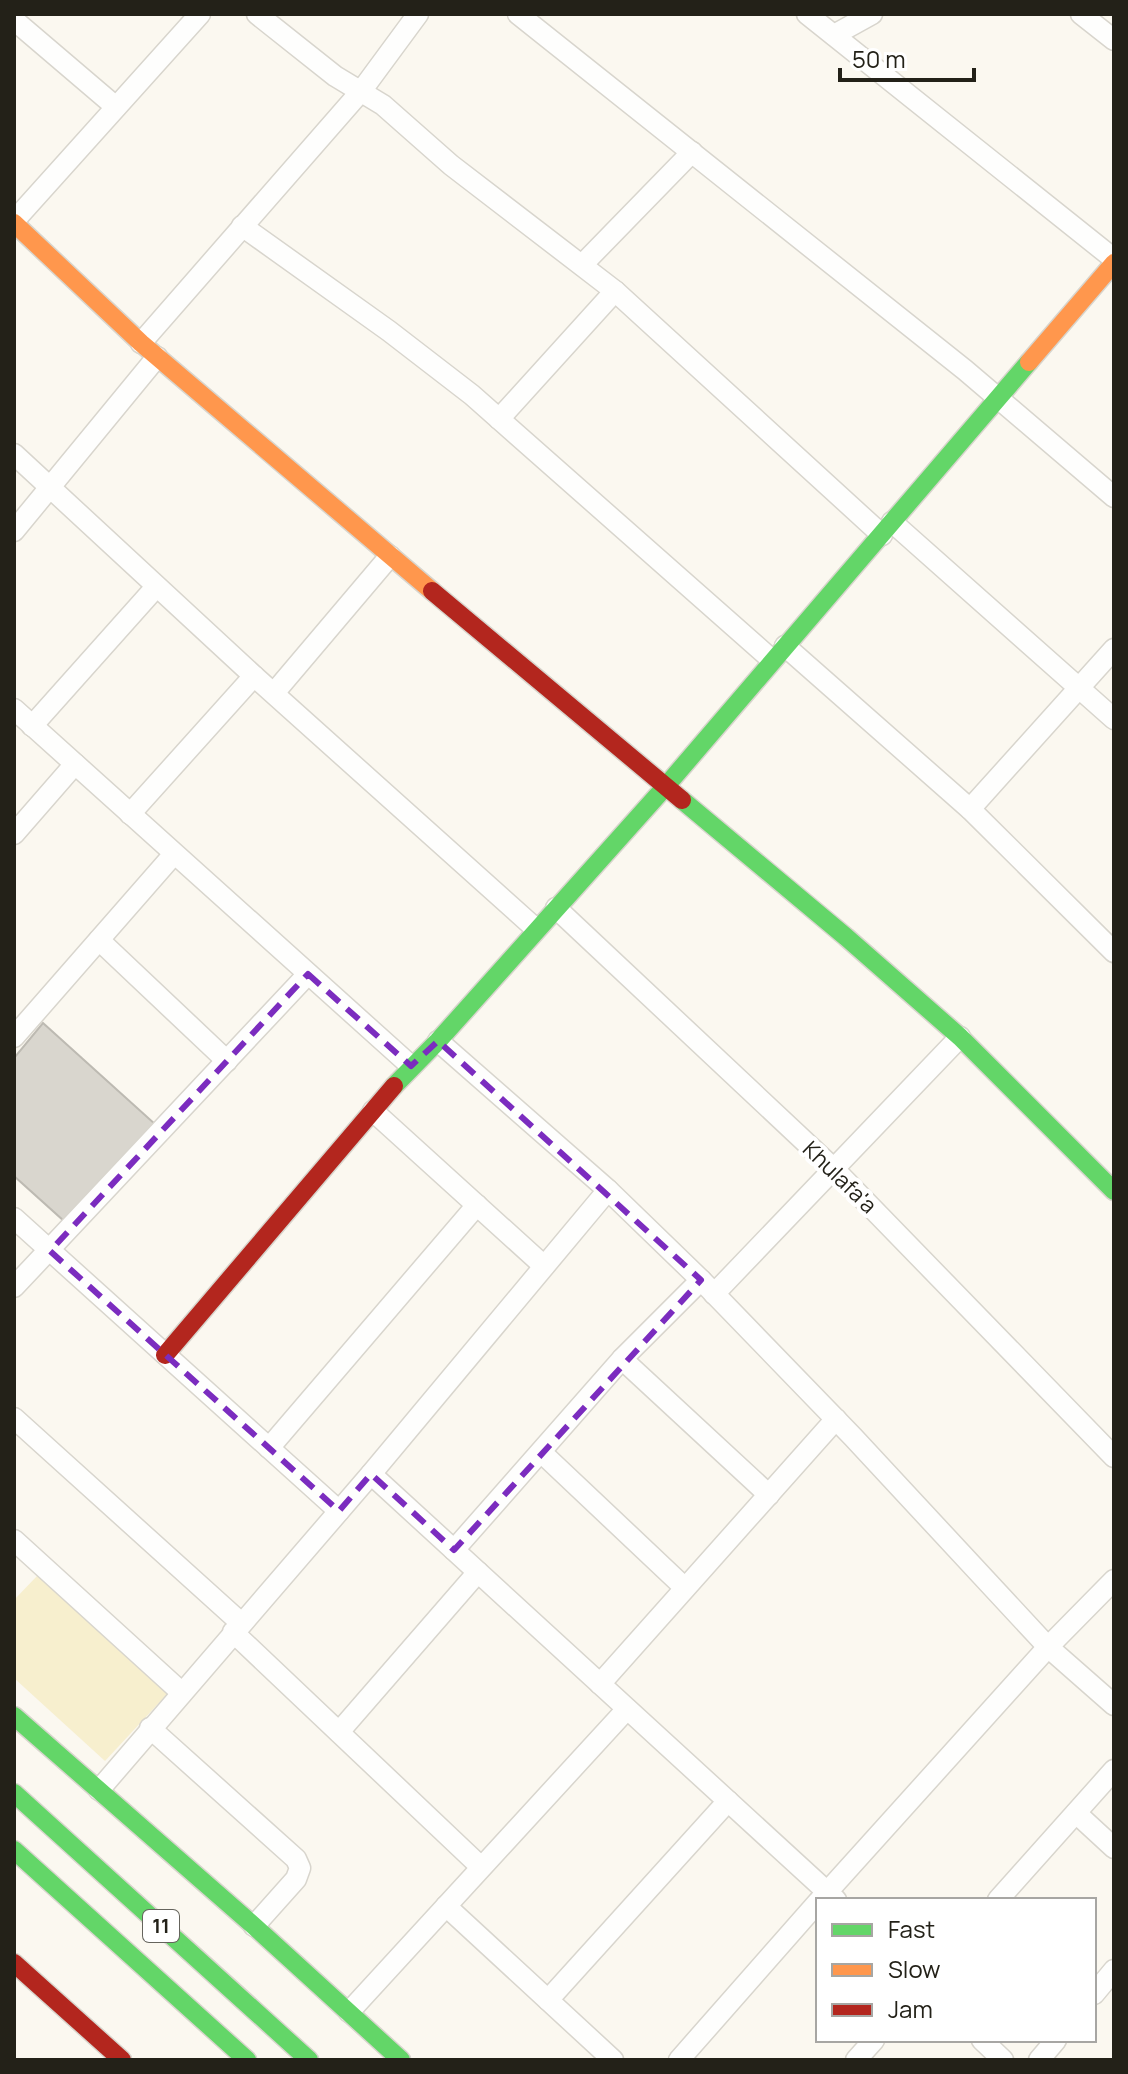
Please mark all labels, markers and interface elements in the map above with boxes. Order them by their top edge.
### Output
scale bar [840,32,974,82]
text: 50 m [852,42,906,75]
street label: Khulafa'a [796,1134,884,1220]
legend [816,1898,1096,2042]
road number: 11 [143,1910,179,1942]
text: Fast [888,1912,935,1945]
text: Slow [888,1952,941,1985]
text: Jam [888,1992,933,2025]

